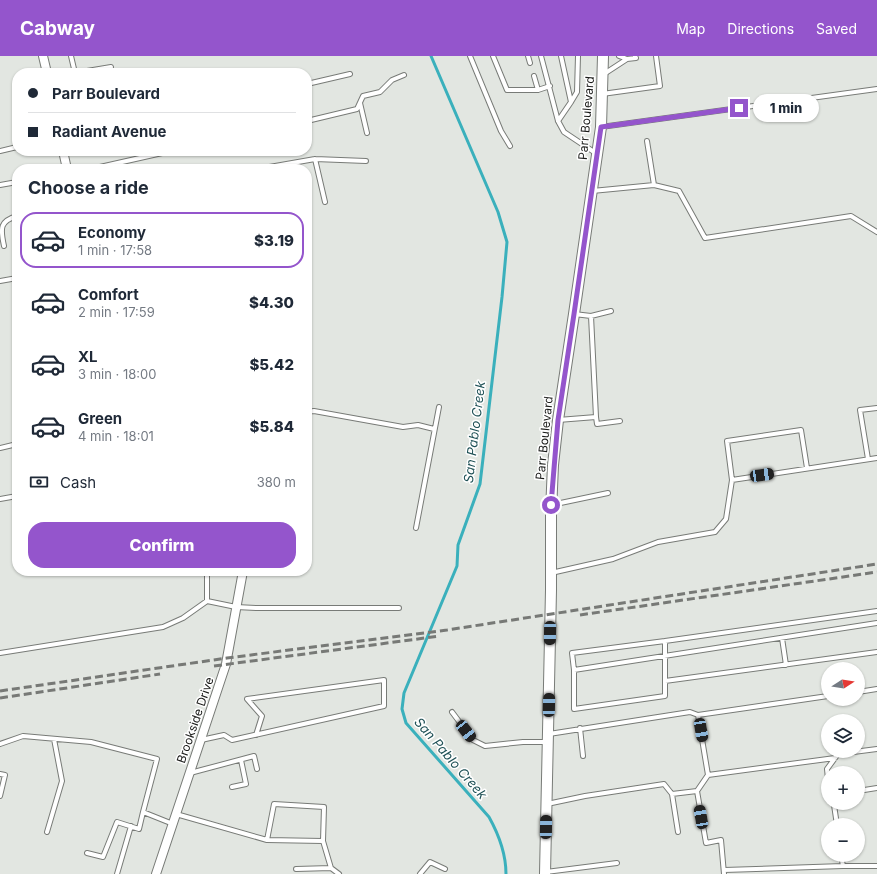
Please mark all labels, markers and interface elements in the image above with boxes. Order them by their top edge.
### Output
text: Cabway [20,17,95,40]
text: Map [676,20,705,37]
text: Directions [727,20,794,37]
text: Saved [816,20,857,37]
street label: Parr Boulevard [575,76,597,160]
text: Parr Boulevard [52,84,160,103]
callout: 1 min [753,94,819,122]
route end [730,99,748,117]
text: 1 min [770,100,802,116]
text: Radiant Avenue [52,122,167,141]
text: Choose a ride [28,177,149,198]
icon: car [30,222,66,258]
text: Economy [78,223,146,242]
text: $3.19 [254,231,294,250]
text: 1 min · 17:58 [78,242,152,258]
icon: car [30,284,66,320]
text: Comfort [78,285,139,304]
text: $4.30 [249,293,294,312]
text: 2 min · 17:59 [78,304,155,320]
icon: car [30,346,66,382]
text: XL [78,347,98,366]
text: $5.42 [249,355,294,374]
text: 3 min · 18:00 [78,366,156,382]
water label: San Pablo Creek [460,379,488,484]
street label: Parr Boulevard [532,395,556,481]
icon: car [30,408,66,444]
text: Green [78,409,122,428]
text: $5.84 [250,417,294,436]
text: 4 min · 18:01 [78,428,154,444]
car [749,467,775,483]
icon: cash [28,471,50,493]
text: Cash [60,473,96,492]
text: 380 m [257,474,296,490]
route start [542,496,560,514]
button: Confirm [28,522,296,568]
car [544,621,556,645]
north arrow [821,662,865,706]
map controls [821,662,865,862]
street label: Brookside Drive [173,675,217,765]
car [543,693,555,717]
water label: San Pablo Creek [411,714,491,803]
button: layers [821,714,865,758]
car [693,717,709,743]
car [454,718,478,744]
button: + [821,766,865,810]
car [693,804,709,830]
car [540,815,552,839]
button: − [821,818,865,862]

